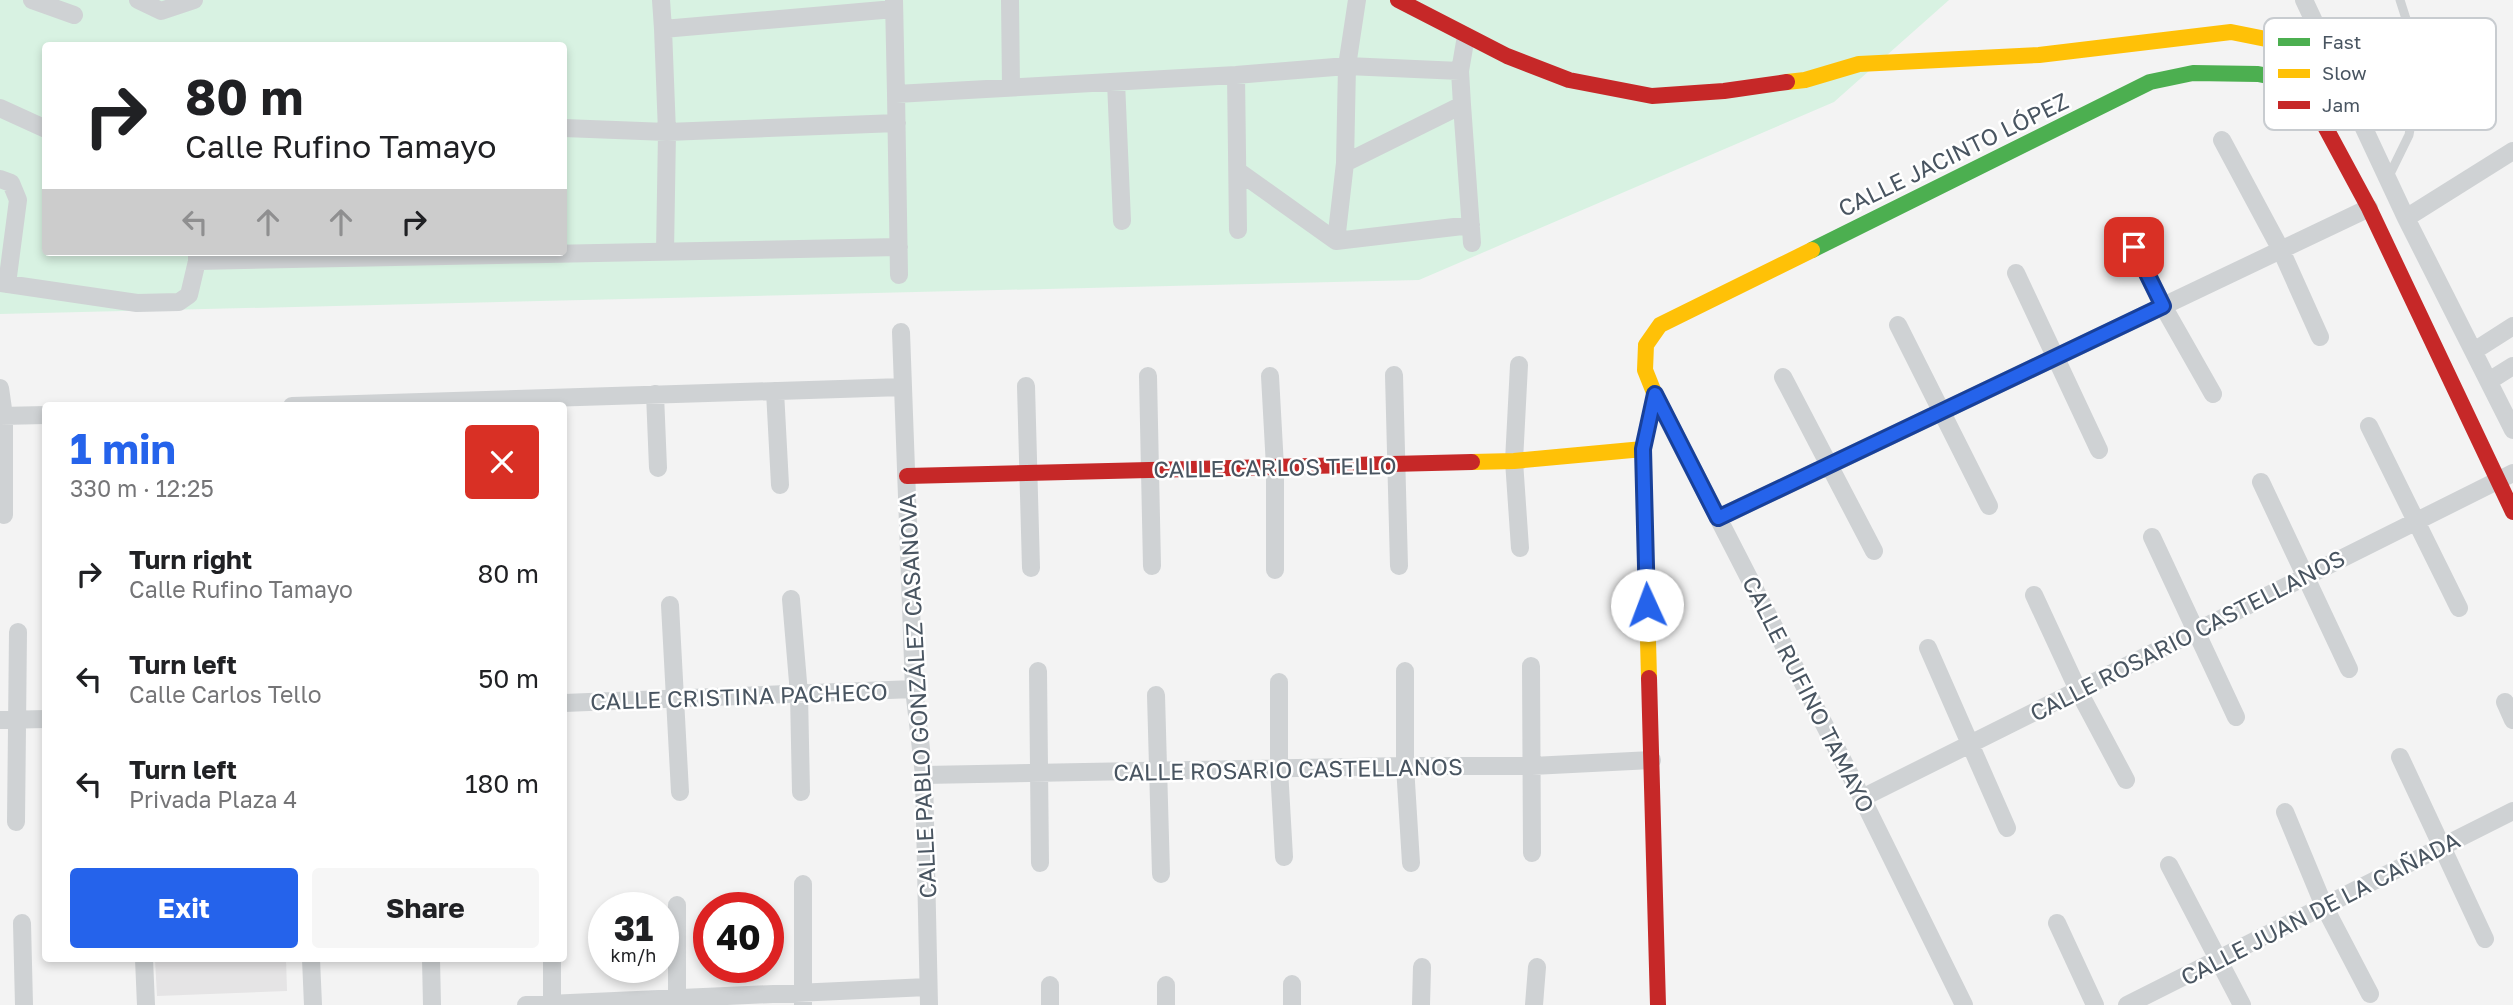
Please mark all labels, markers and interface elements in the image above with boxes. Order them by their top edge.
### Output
legend [2264,18,2496,130]
text: Fast [2322,30,2361,53]
text: Slow [2322,61,2367,84]
text: 80 m [185,67,303,126]
icon: right [70,70,161,161]
street label: CALLE JACINTO LÓPEZ [1833,86,2073,222]
text: Jam [2322,93,2360,116]
text: Calle Rufino Tamayo [185,127,496,165]
icon: left [176,203,214,241]
icon: ahead [249,203,287,241]
icon: ahead [322,203,360,241]
icon: right [395,203,433,241]
pin [2104,217,2164,277]
icon: arrive [2115,228,2153,266]
text: 1 min [70,423,176,473]
button: close [465,425,539,499]
street label: CALLE CARLOS TELLO [1153,451,1397,483]
text: 330 m · 12:25 [70,474,214,502]
street label: CALLE PABLO GONZÁLEZ CASANOVA [892,493,942,899]
street label: CALLE ROSARIO CASTELLANOS [2025,543,2349,727]
text: Turn right [129,544,252,575]
icon: right [70,555,108,593]
text: 80 m [478,558,539,589]
position arrow [1610,568,1684,642]
street label: CALLE RUFINO TAMAYO [1737,571,1881,817]
text: Calle Rufino Tamayo [129,575,353,603]
text: Turn left [129,649,237,680]
icon: left [70,660,108,698]
text: 50 m [478,663,539,694]
street label: CALLE CRISTINA PACHECO [590,677,888,715]
text: Calle Carlos Tello [129,680,322,708]
street label: CALLE ROSARIO CASTELLANOS [1113,752,1463,786]
text: Turn left [129,754,237,785]
icon: left [70,765,108,803]
text: 180 m [465,768,539,799]
text: Privada Plaza 4 [129,785,297,813]
street label: CALLE JUAN DE LA CAÑADA [2176,825,2464,991]
button: Exit [70,868,298,948]
button: Share [312,868,539,948]
speed limit sign: 40 [693,892,784,983]
text: 31 [614,907,653,949]
text: km/h [611,944,656,966]

